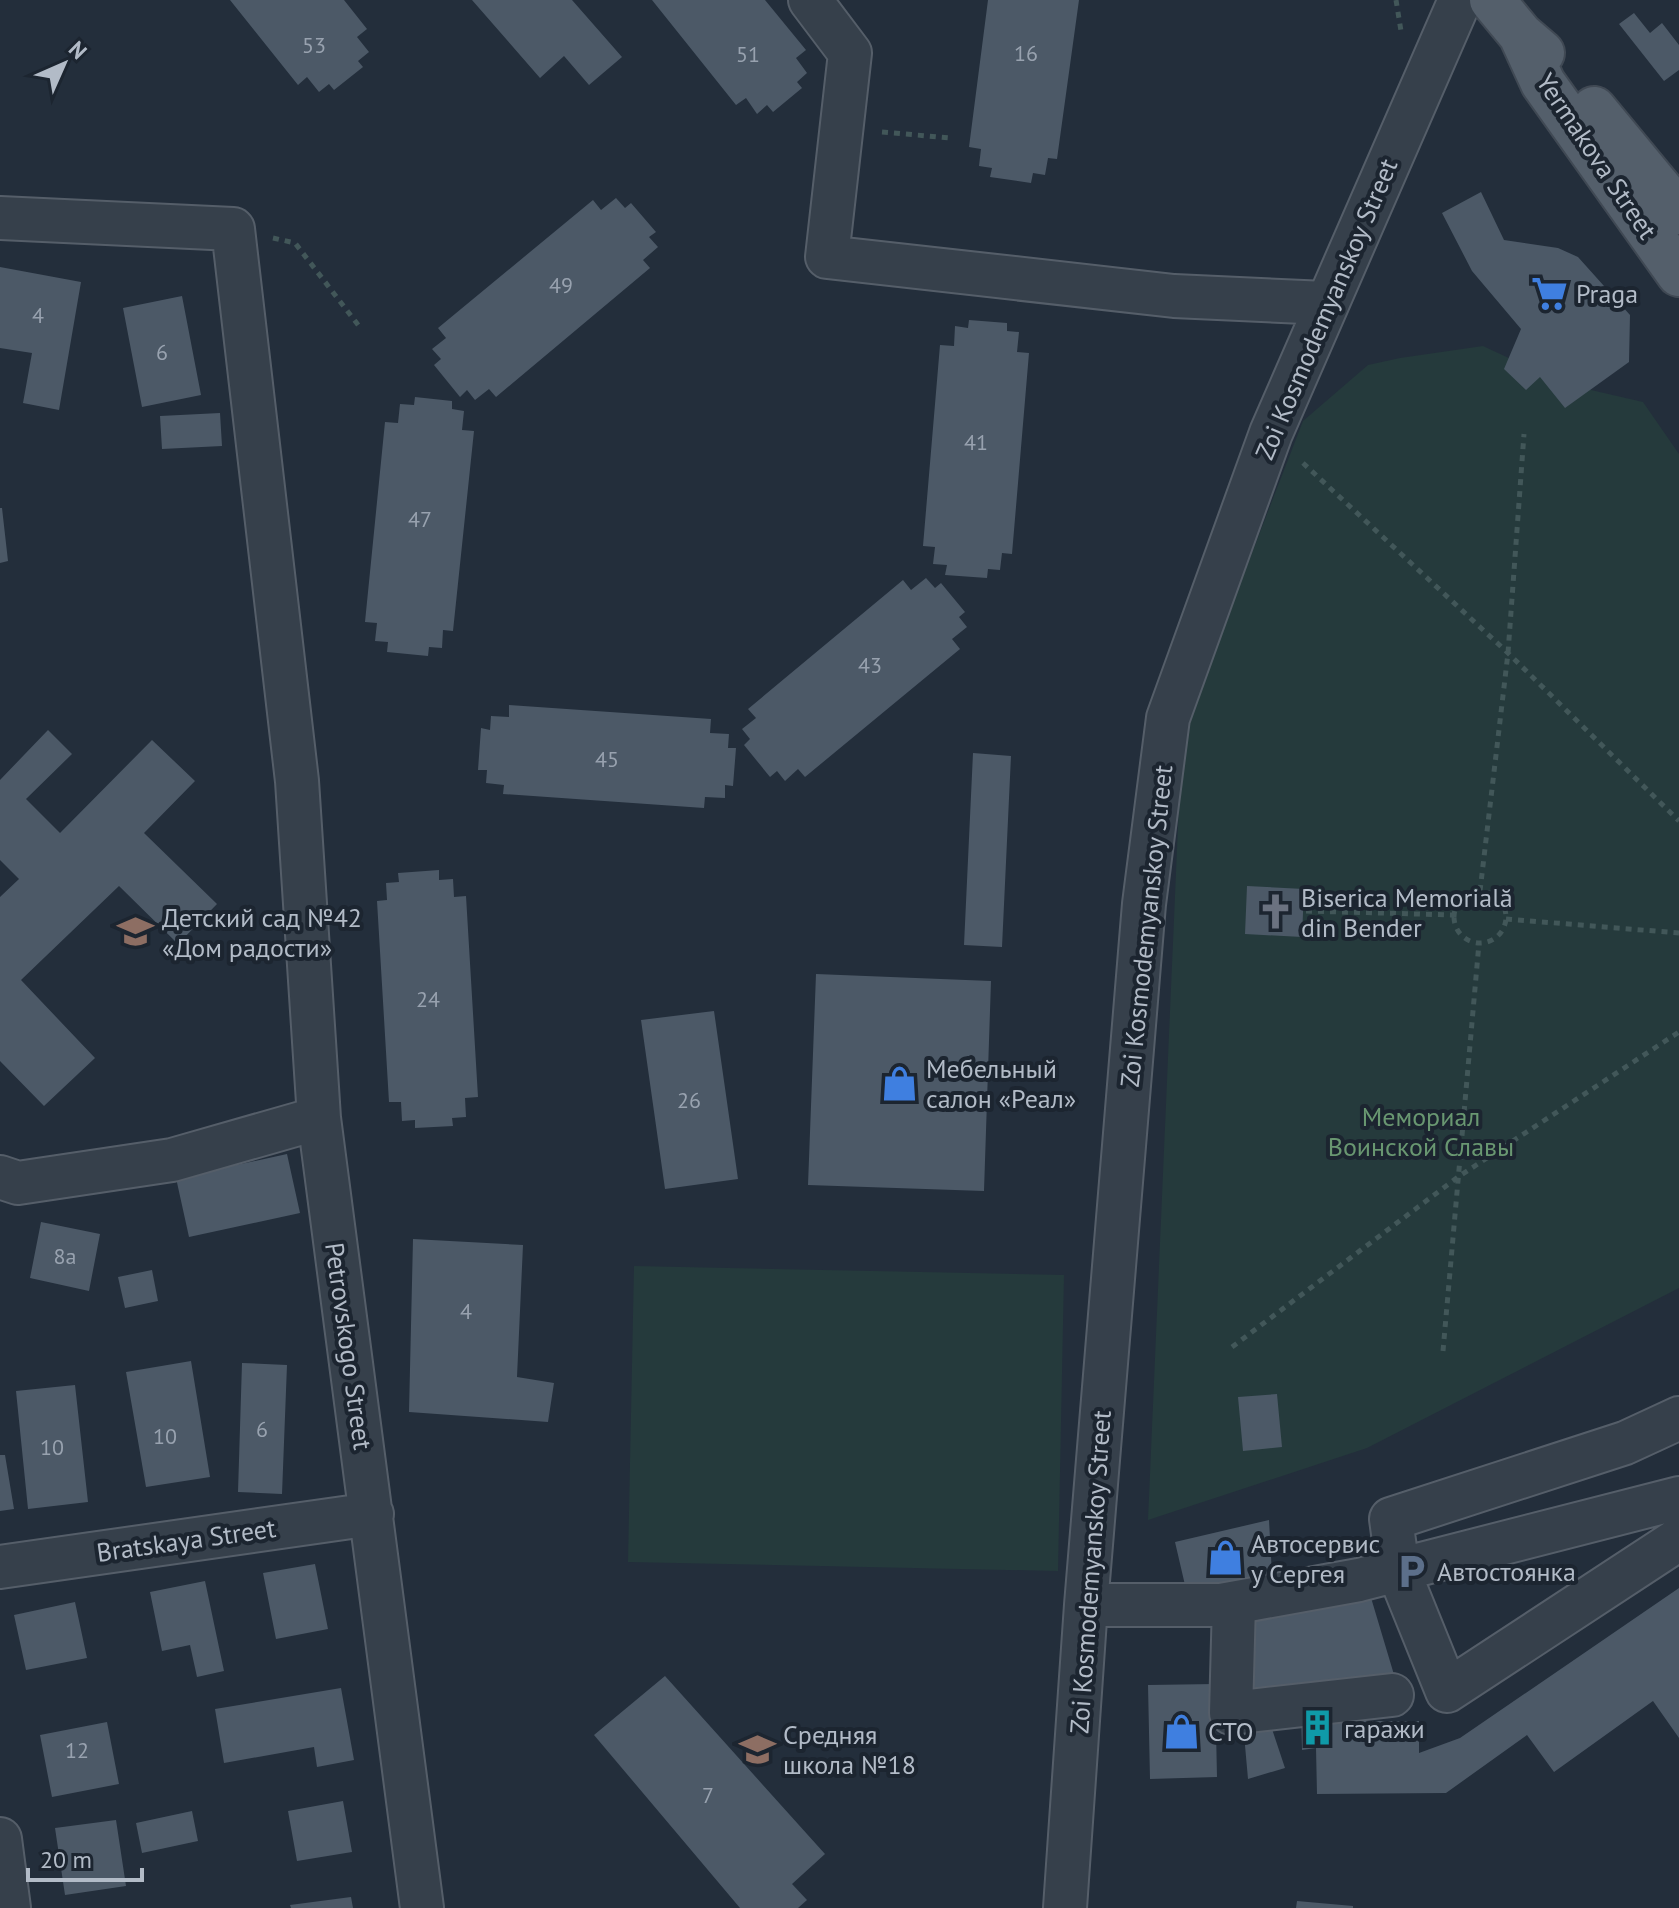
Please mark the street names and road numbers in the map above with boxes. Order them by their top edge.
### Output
street label: Yermakova Street [1529,67,1665,245]
street label: Zoi Kosmodemyanskoy Street [1248,153,1405,465]
street label: Zoi Kosmodemyanskoy Street [1113,763,1179,1089]
street label: Petrovskogo Street [318,1240,380,1452]
street label: Zoi Kosmodemyanskoy Street [1062,1409,1118,1735]
street label: Bratskaya Street [94,1511,278,1569]

